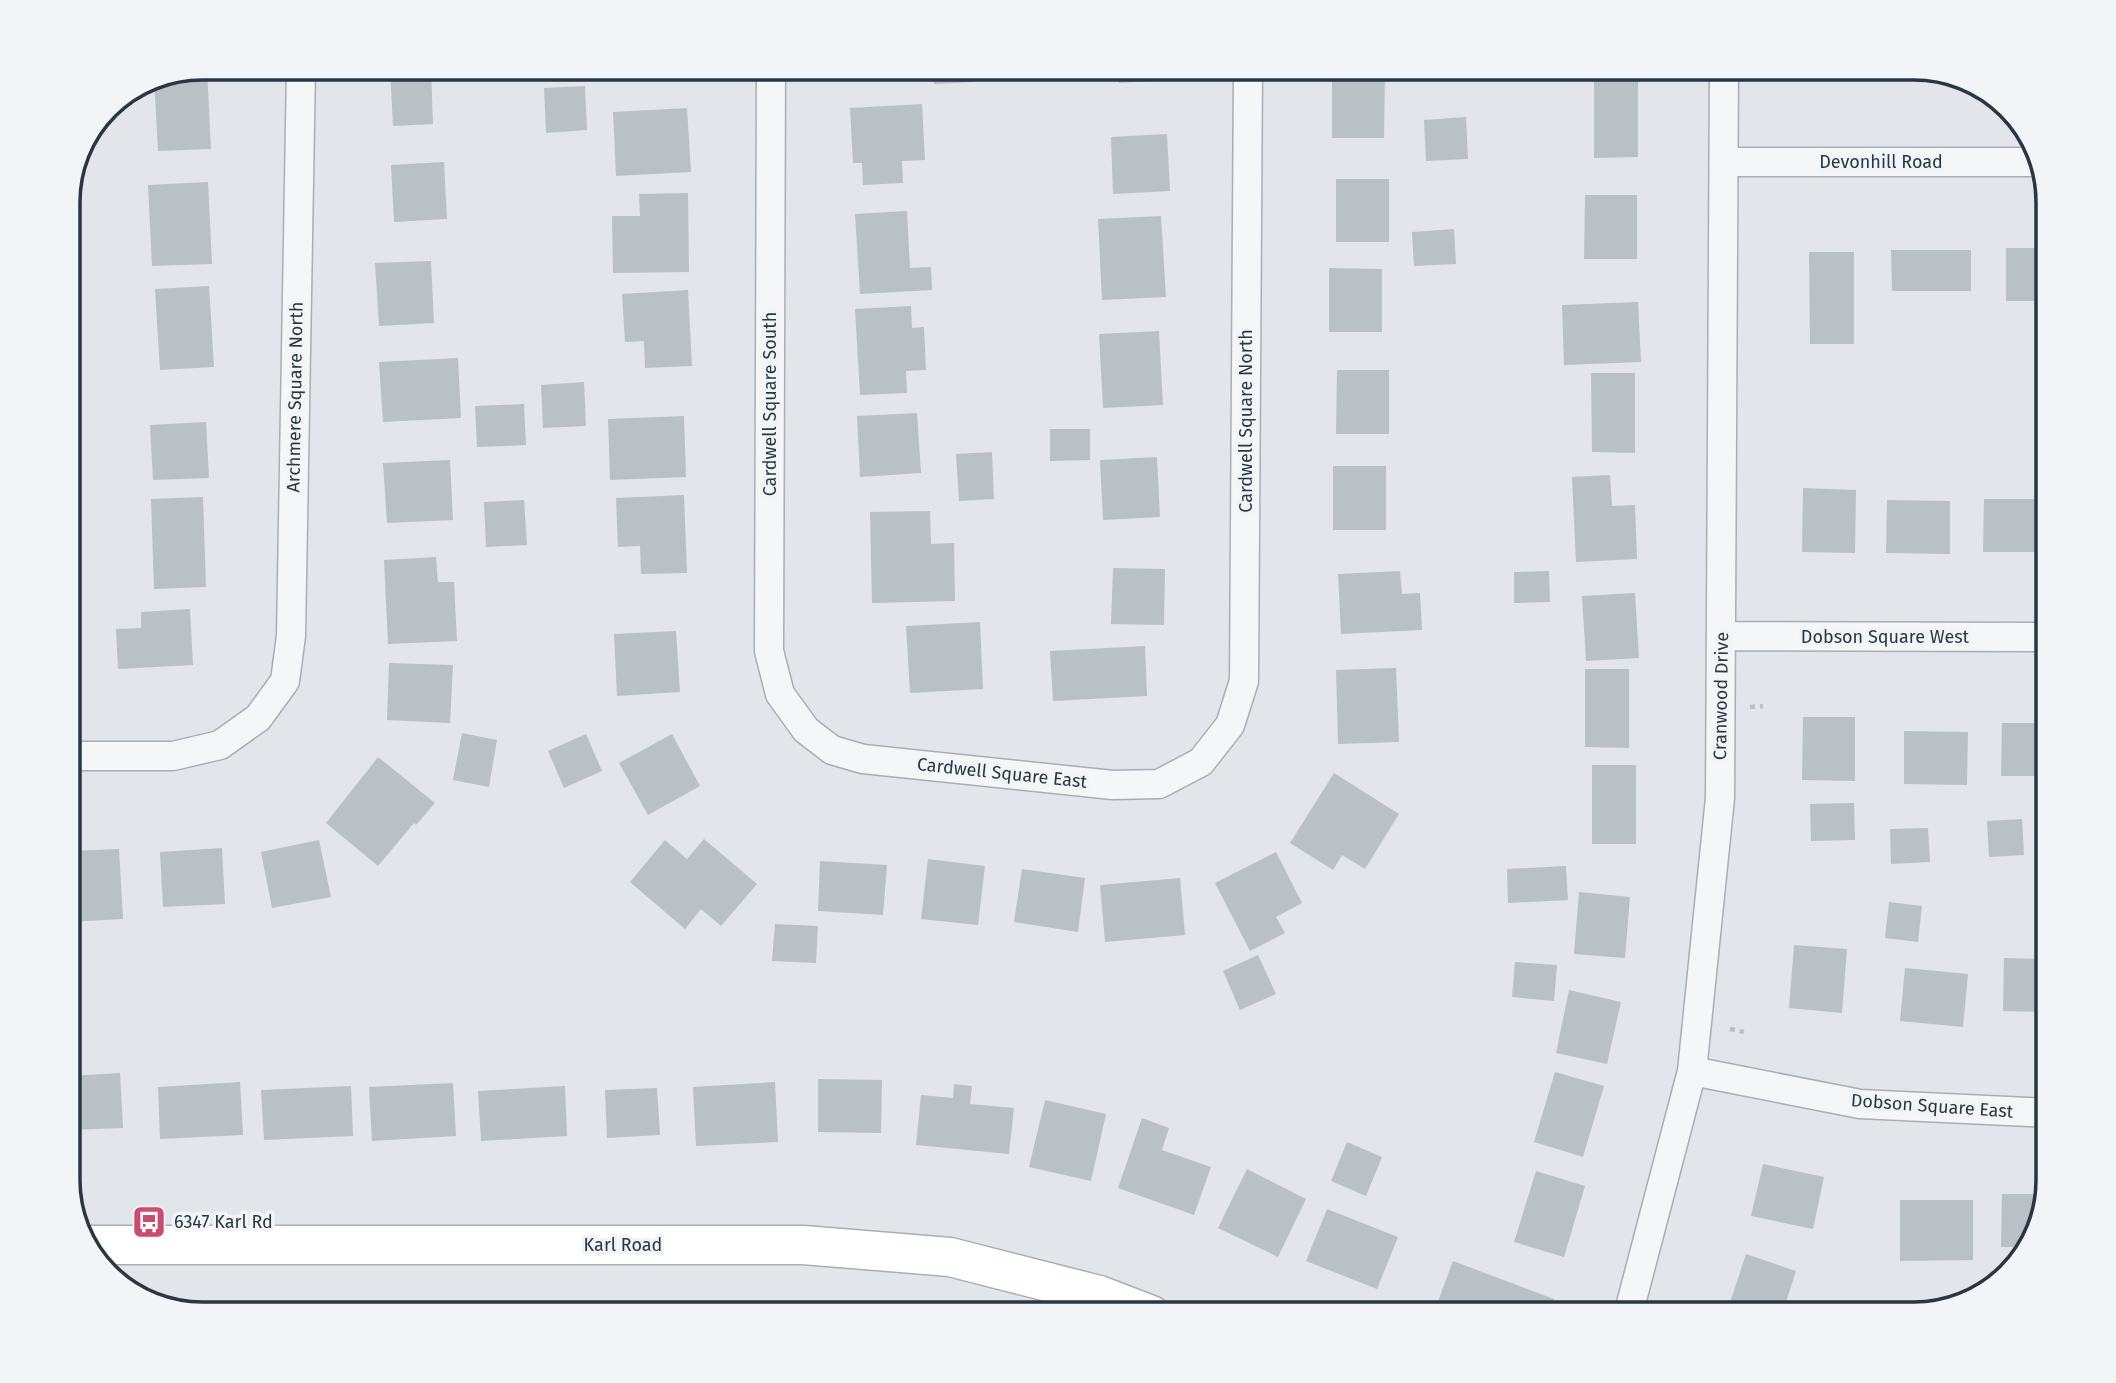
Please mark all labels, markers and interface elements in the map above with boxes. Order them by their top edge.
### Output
street label: Devonhill Road [1819,151,1943,173]
street label: Archmere Square North [282,301,308,493]
street label: Cardwell Square South [759,312,781,496]
street label: Cardwell Square North [1235,329,1257,513]
street label: Dobson Square West [1801,626,1970,648]
street label: Cranwood Drive [1709,632,1733,760]
street label: Cardwell Square East [916,753,1089,793]
street label: Dobson Square East [1850,1089,2014,1123]
bus stop icon: 6347 Karl Rd [130,1203,168,1241]
place label: 6347 Karl Rd [174,1211,273,1233]
street label: Karl Road [584,1234,662,1256]

